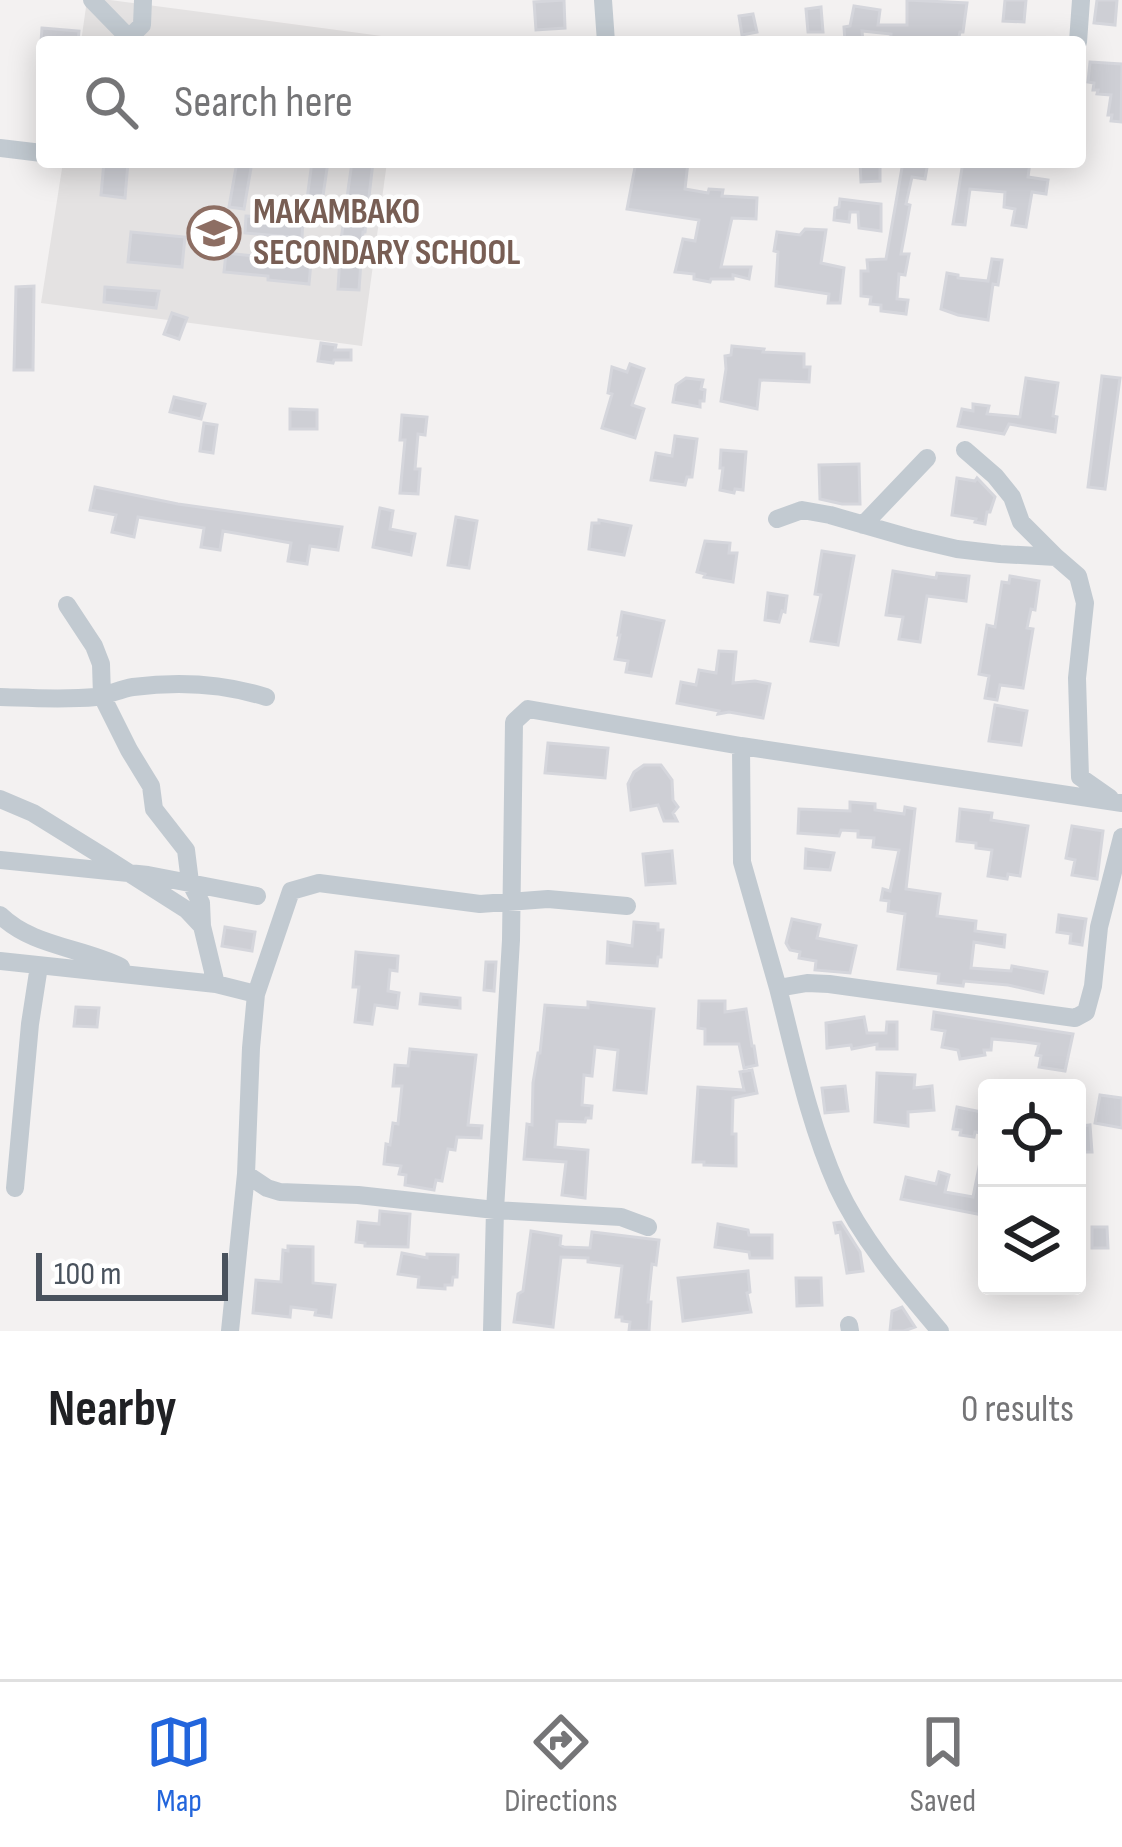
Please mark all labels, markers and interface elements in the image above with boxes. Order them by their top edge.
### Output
search box [36,36,1086,168]
icon: search [78,69,144,135]
text: Search here [174,75,353,130]
place label: MAKAMBAKO SECONDARY SCHOOL [253,191,520,275]
school or university icon: MAKAMBAKO SECONDARY SCHOOL [186,205,242,261]
map controls [978,1079,1086,1295]
button: locate [978,1079,1086,1187]
button: layers [978,1187,1086,1295]
scale bar [36,1247,228,1300]
text: 100 m [54,1254,121,1294]
text: Nearby [48,1379,177,1440]
text: 0 results [961,1386,1074,1433]
tab: Map [146,1709,212,1821]
tab: Directions [504,1709,618,1821]
tab: Saved [910,1709,976,1821]

